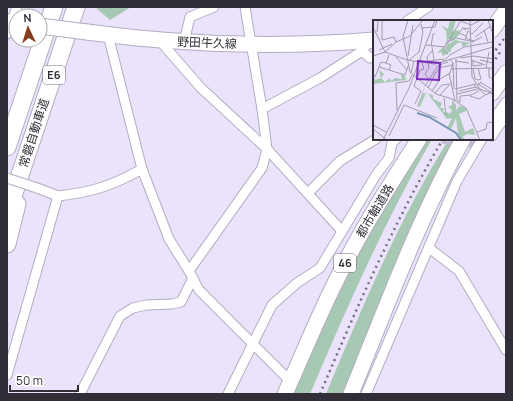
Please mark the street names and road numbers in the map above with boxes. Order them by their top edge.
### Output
street label: 野田牛久線 [177,33,237,52]
road number: E6 [43,66,65,84]
street label: 常磐自動車道 [14,96,53,170]
street label: 都市軸道路 [352,181,397,241]
road number: 46 [334,254,356,272]

